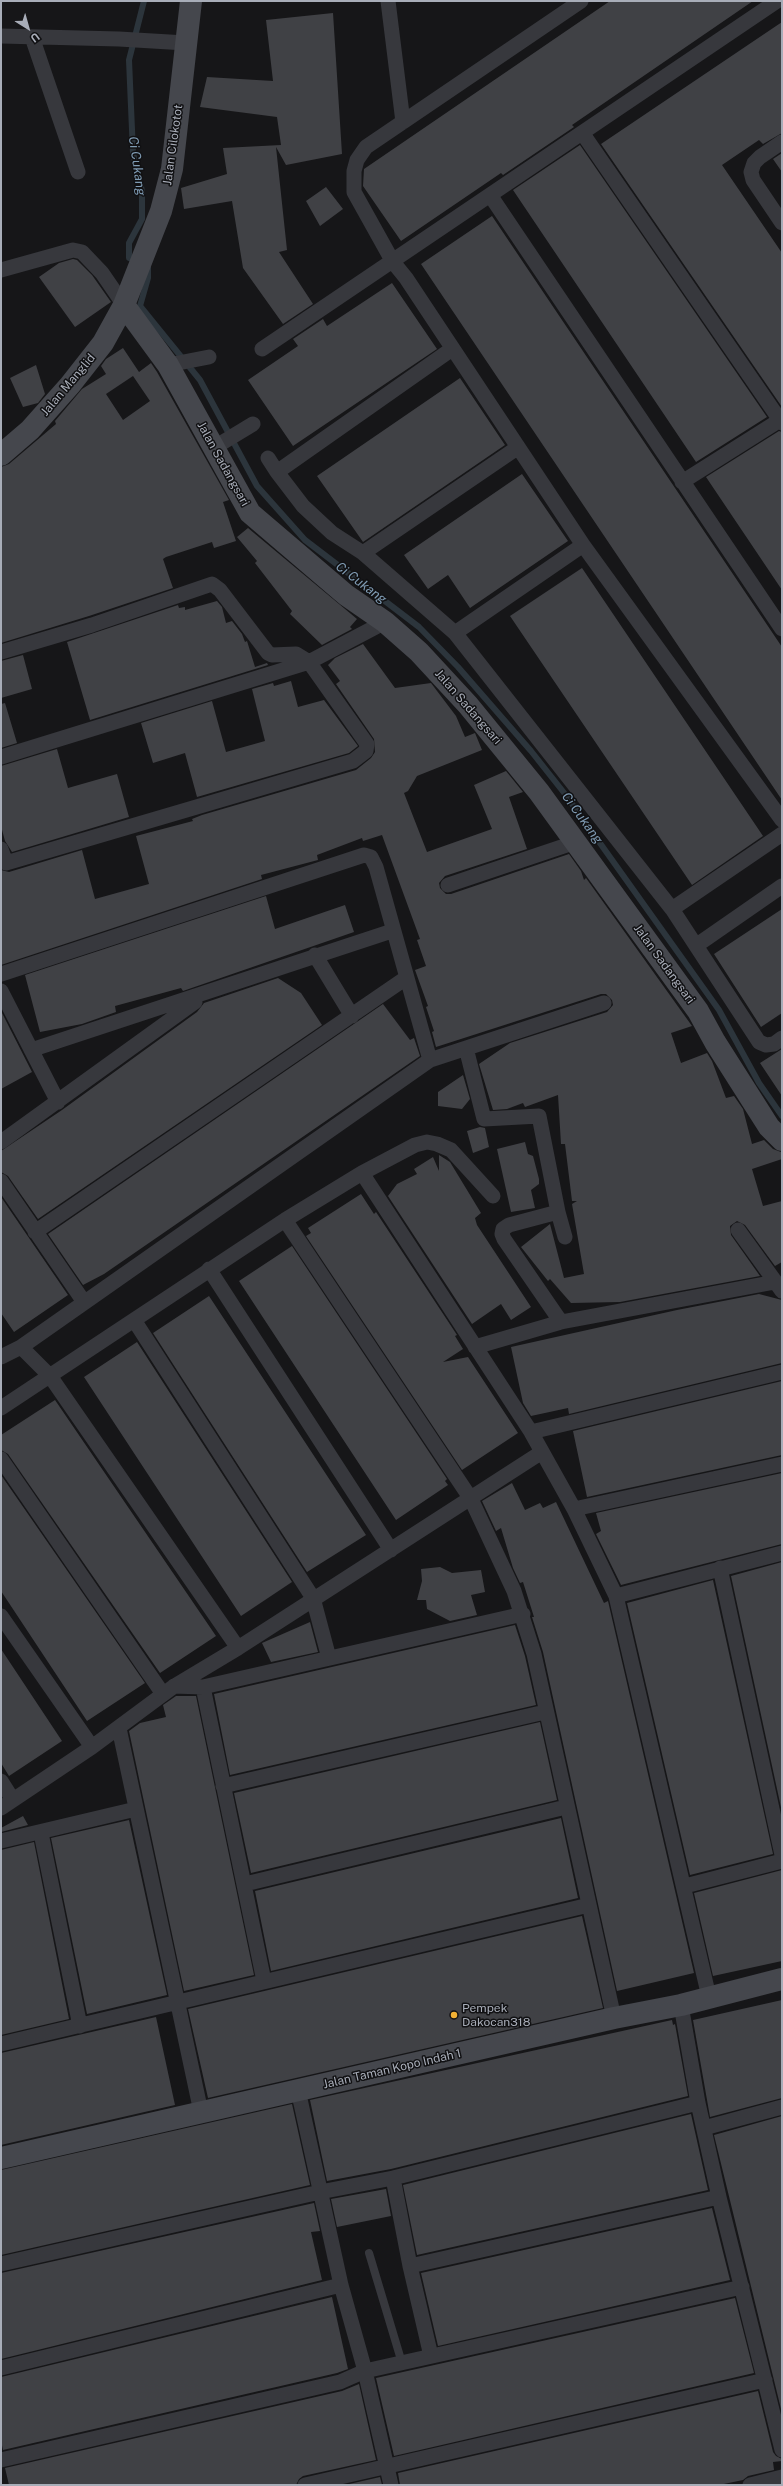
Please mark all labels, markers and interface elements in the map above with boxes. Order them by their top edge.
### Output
north arrow [8,8,48,48]
text: U [28,30,42,45]
street label: Jalan Cilokotot [160,104,186,186]
water label: Ci Cukang [125,135,149,197]
street label: Jalan Manglid [38,351,98,419]
street label: Jalan Sadangsari [194,419,252,509]
water label: Ci Cukang [332,559,390,607]
street label: Jalan Sadangsari [432,667,504,747]
water label: Ci Cukang [558,789,606,847]
street label: Jalan Sadangsari [630,922,698,1006]
place label: Pempek Dakocan318 [462,2001,530,2029]
marker: Pempek Dakocan318 [449,2010,459,2020]
street label: Jalan Taman Kopo Indah 1 [321,2046,463,2092]

